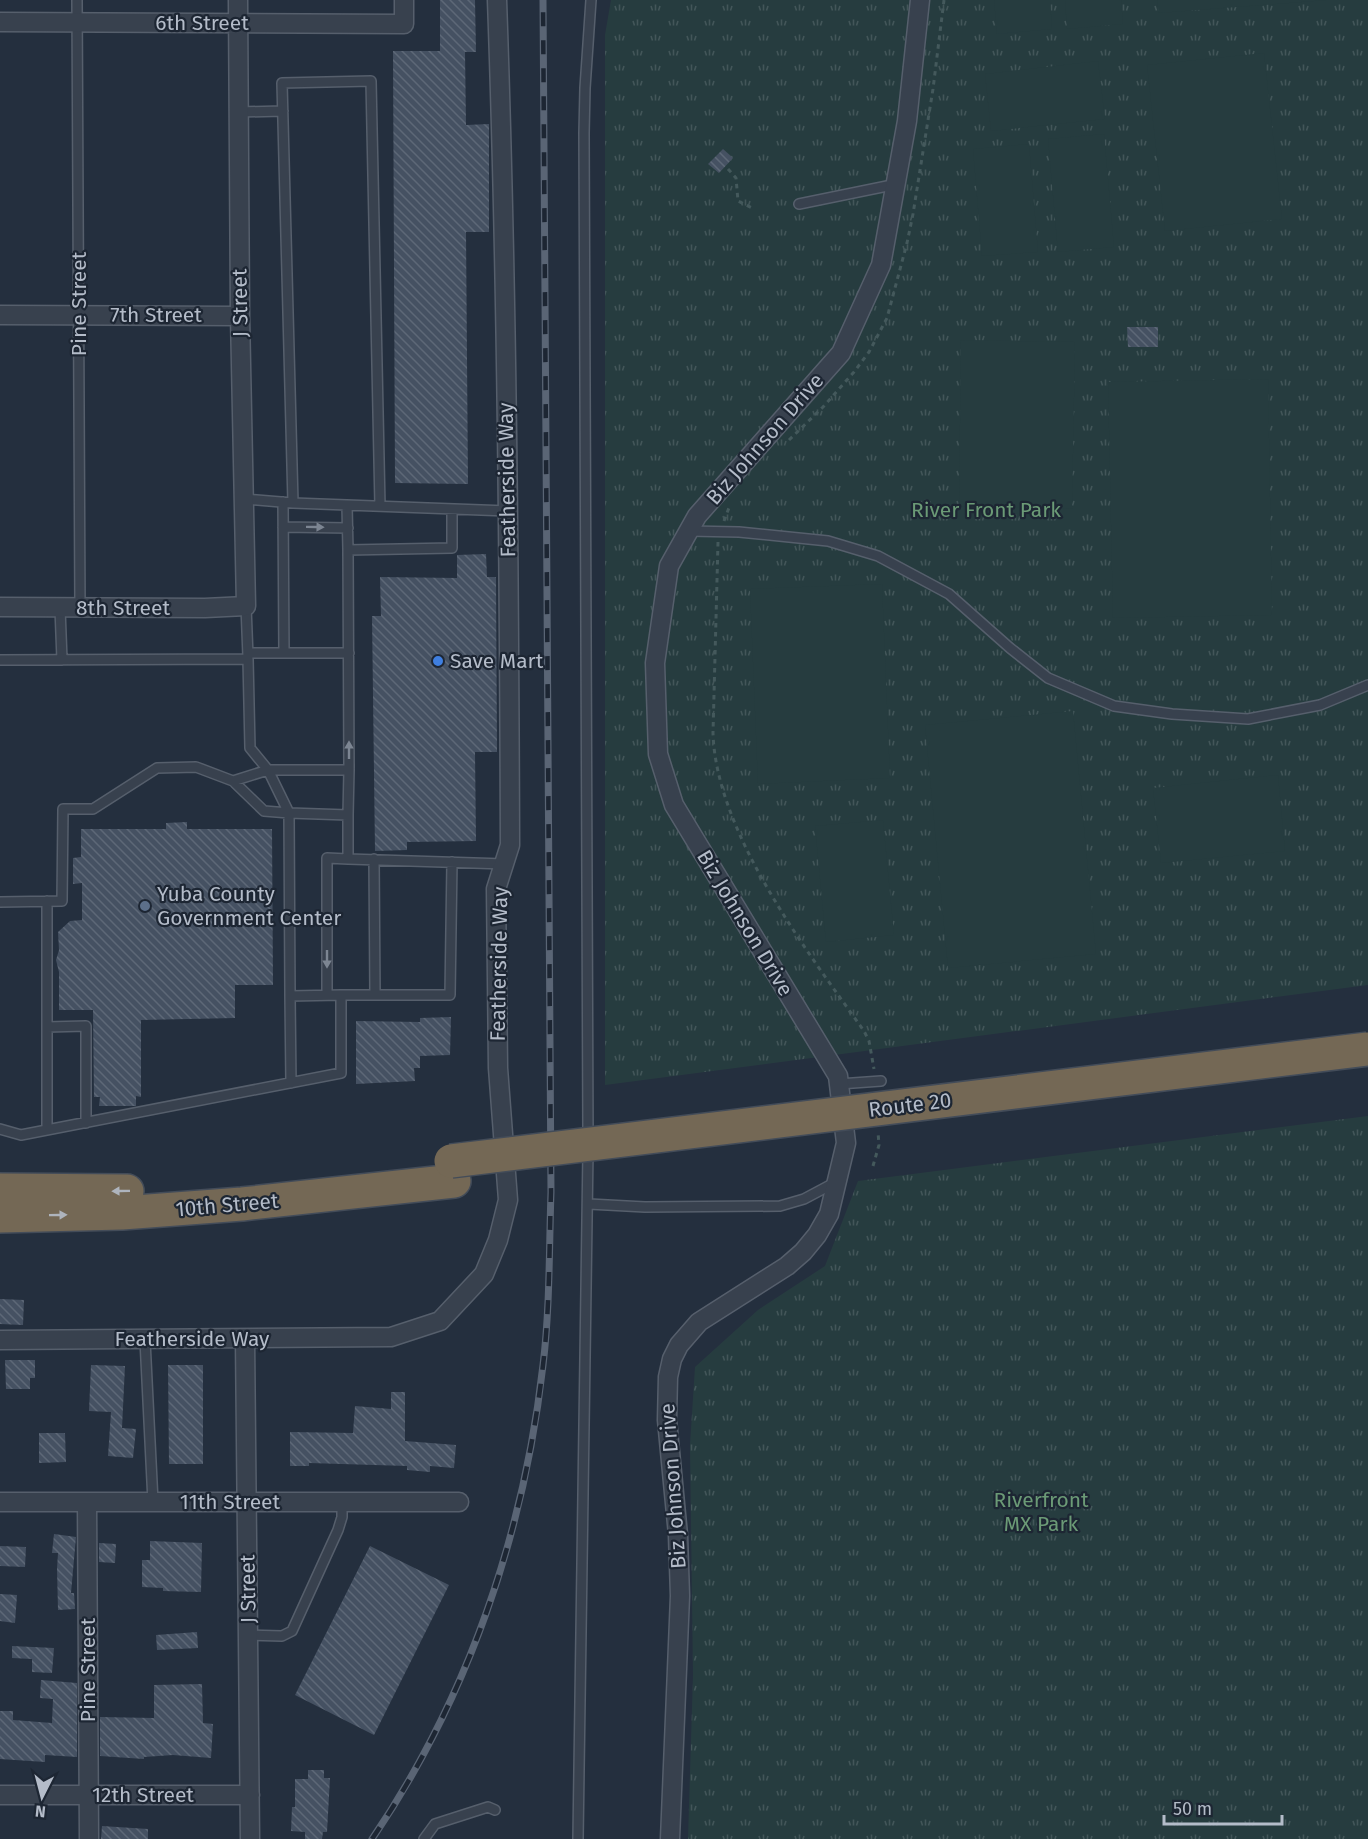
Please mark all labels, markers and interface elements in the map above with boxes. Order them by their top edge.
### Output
street label: 6th Street [155,10,249,36]
street label: Pine Street [66,251,92,356]
street label: J Street [226,268,254,338]
street label: 7th Street [110,302,202,328]
street label: Biz Johnson Drive [701,368,829,510]
street label: Featherside Way [493,402,521,558]
park label: River Front Park [911,497,1061,523]
one-way arrow [306,523,325,532]
street label: 8th Street [76,595,170,621]
place label: Save Mart [450,648,544,674]
marker: Save Mart [431,654,445,668]
one-way arrow [344,741,354,760]
street label: Biz Johnson Drive [691,845,799,1001]
place label: Yuba County Government Center [157,881,341,931]
street label: Featherside Way [485,886,513,1042]
marker: Yuba County Government Center [138,899,152,913]
one-way arrow [322,949,332,968]
street label: Route 20 [867,1087,953,1123]
one-way arrow [112,1186,131,1196]
street label: 10th Street [174,1188,280,1222]
one-way arrow [49,1210,68,1219]
street label: Featherside Way [115,1326,270,1352]
street label: Biz Johnson Drive [654,1402,692,1570]
park label: Riverfront MX Park [993,1487,1089,1537]
street label: 11th Street [180,1489,281,1515]
street label: J Street [234,1554,262,1624]
street label: Pine Street [75,1617,101,1722]
north arrow [12,1767,72,1827]
street label: 12th Street [92,1782,194,1808]
scale bar [1164,1788,1282,1826]
text: 50 m [1173,1798,1212,1820]
text: N [34,1801,47,1821]

